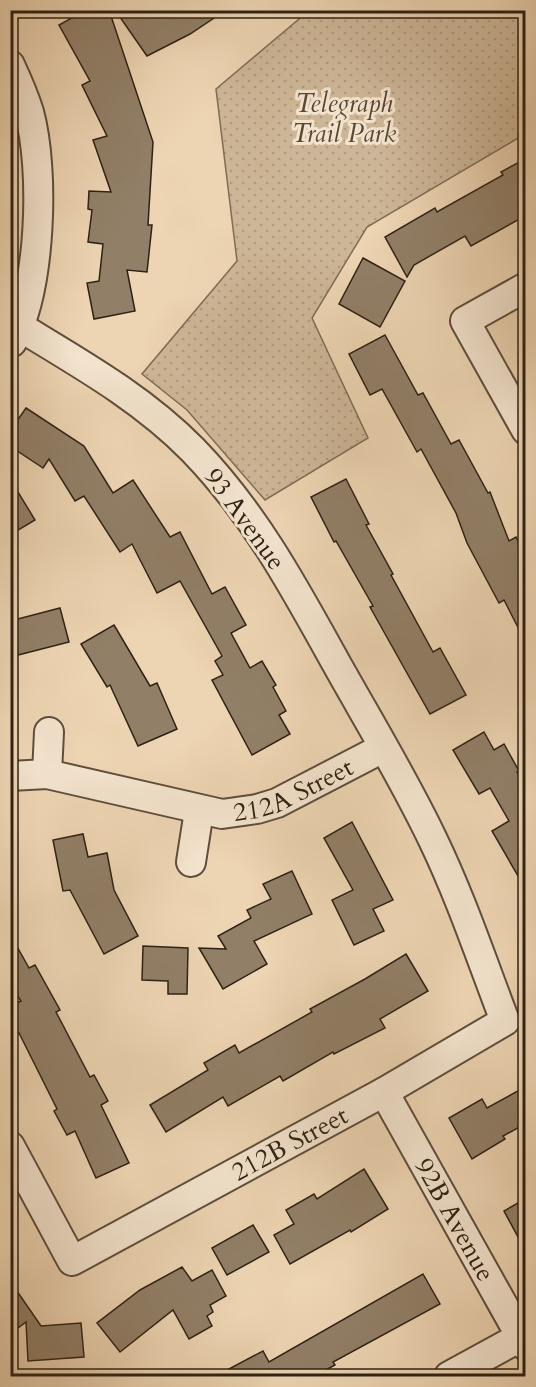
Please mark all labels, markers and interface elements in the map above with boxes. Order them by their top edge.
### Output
park label: Telegraph Trail Park [292,86,396,151]
street label: 93 Avenue [196,461,294,577]
street label: 212A Street [231,749,359,830]
street label: 212B Street [225,1098,354,1189]
street label: 92B Avenue [407,1152,504,1287]

